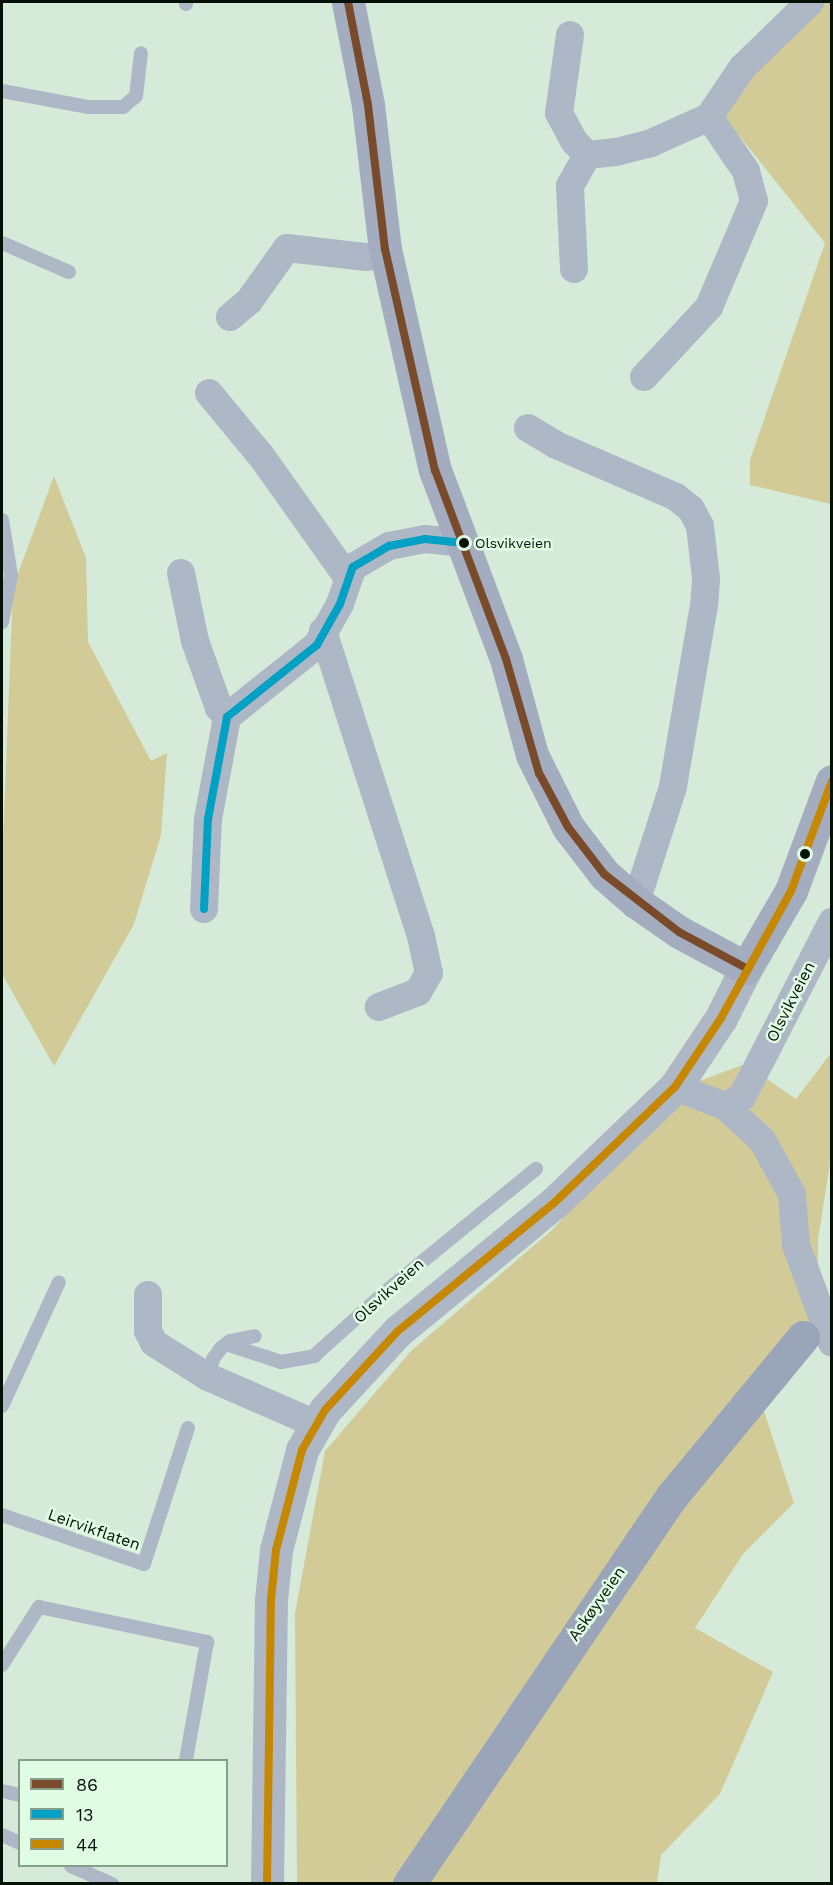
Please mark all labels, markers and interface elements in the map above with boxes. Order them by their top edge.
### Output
place label: Olsvikveien [475,535,552,551]
marker: Olsvikveien [458,537,470,549]
unlabelled marker [799,848,811,860]
street label: Olsvikveien [763,959,819,1045]
street label: Olsvikveien [350,1255,428,1327]
street label: Leirvikflaten [45,1505,143,1555]
street label: Askøyveien [564,1563,630,1645]
legend [18,1759,228,1867]
text: 86 [76,1774,98,1795]
text: 13 [76,1804,94,1825]
text: 44 [76,1834,98,1855]

